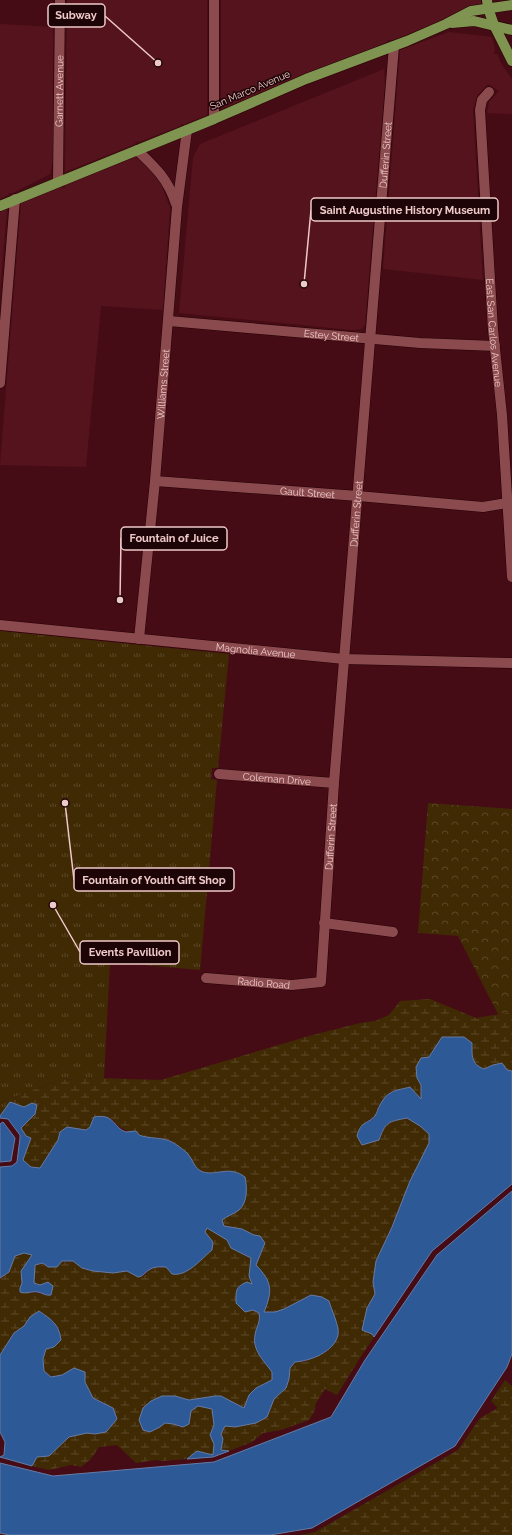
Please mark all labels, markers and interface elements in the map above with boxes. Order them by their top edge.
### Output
callout: Subway [48,4,105,27]
text: Subway [55,9,97,22]
street label: Garnett Avenue [53,55,65,127]
street label: San Marco Avenue [208,68,292,112]
street label: Dufferin Street [377,121,393,189]
callout: Saint Augustine History Museum [311,198,498,221]
text: Saint Augustine History Museum [320,204,490,217]
street label: East San Carlos Avenue [484,278,505,388]
street label: Estey Street [303,327,360,343]
street label: Williams Street [154,348,171,420]
street label: Dufferin Street [348,480,364,547]
street label: Gault Street [280,485,336,500]
callout: Fountain of Juice [121,527,227,550]
text: Fountain of Juice [129,532,219,545]
street label: Magnolia Avenue [215,641,296,660]
street label: Coleman Drive [242,770,311,787]
street label: Dufferin Street [323,803,338,870]
callout: Fountain of Youth Gift Shop [74,868,234,891]
text: Fountain of Youth Gift Shop [82,874,226,887]
callout: Events Pavillion [80,941,179,964]
text: Events Pavillion [89,946,172,959]
street label: Radio Road [237,975,291,990]

